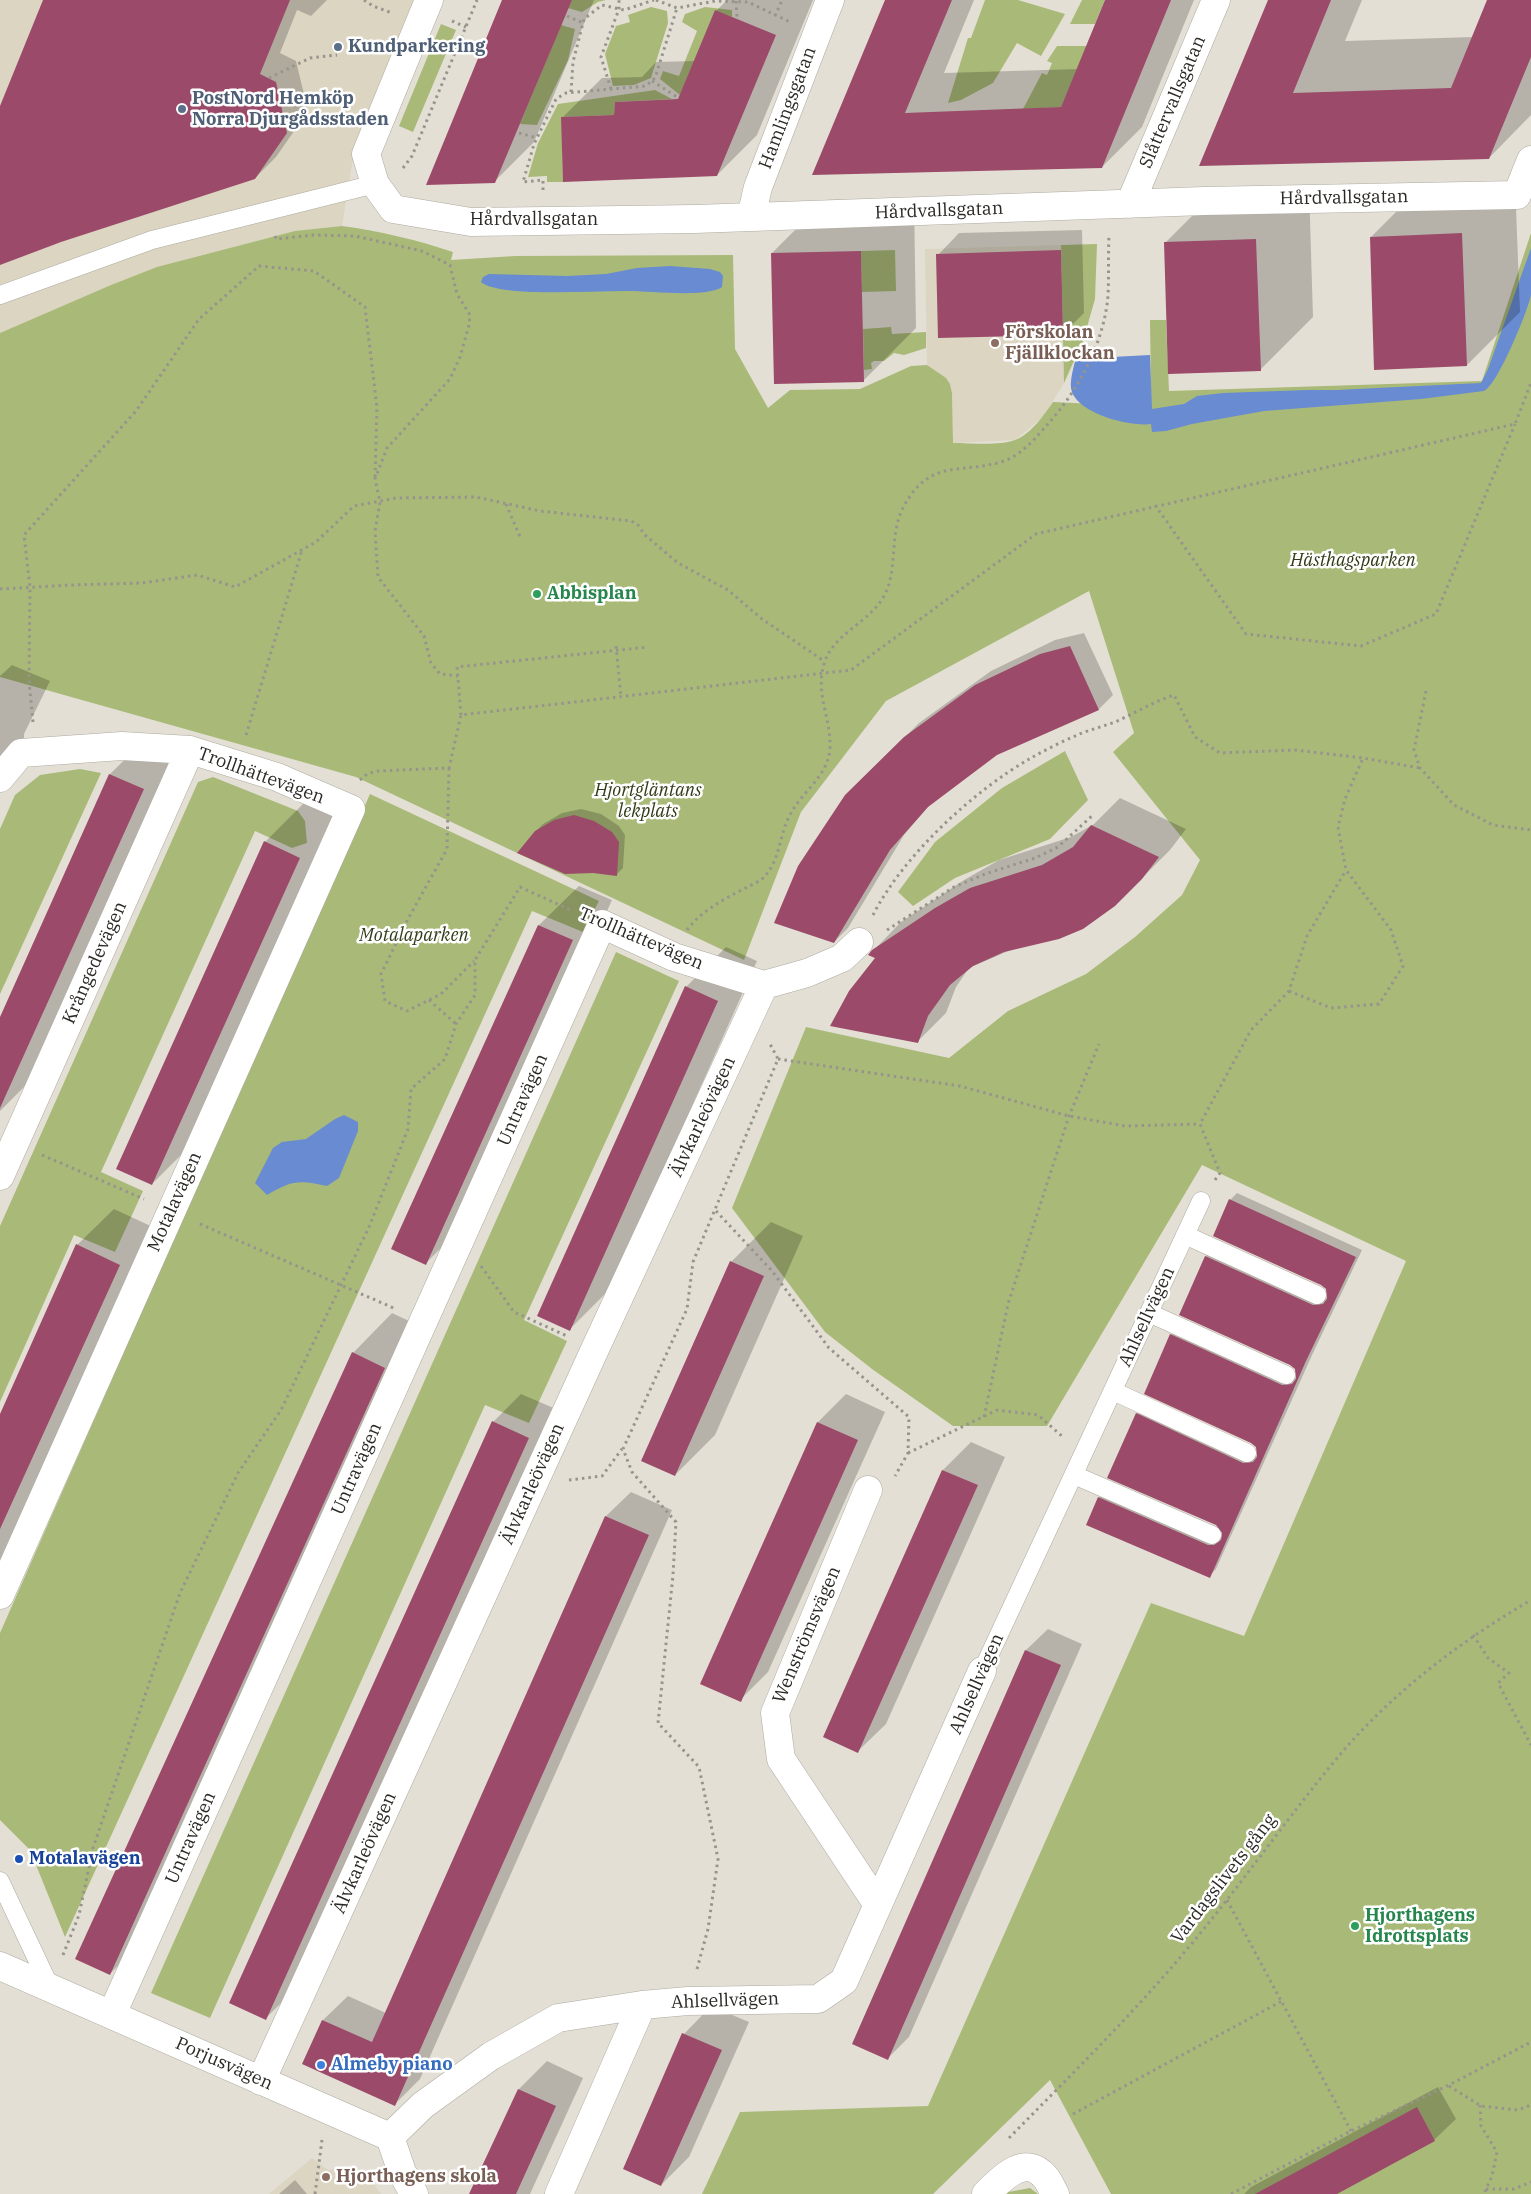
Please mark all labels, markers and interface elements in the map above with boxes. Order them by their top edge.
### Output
street label: Slåttervallsgatan [1135,32,1211,172]
place label: Kundparkering [348,36,485,58]
marker: Kundparkering [332,41,344,53]
street label: Hamlingsgatan [755,44,821,172]
place label: PostNord Hemköp Norra Djurgådsstaden [192,88,389,130]
marker: PostNord Hemköp Norra Djurgådsstaden [176,103,188,115]
street label: Hårdvallsgatan [1280,186,1408,210]
street label: Hårdvallsgatan [874,198,1004,224]
street label: Hårdvallsgatan [470,209,598,231]
place label: Förskolan Fjällklockan [1005,322,1115,364]
marker: Förskolan Fjällklockan [989,337,1001,349]
park label: Hästhagsparken [1290,550,1416,572]
place label: Abbisplan [547,583,637,605]
marker: Abbisplan [531,588,543,600]
street label: Trollhättevägen [195,743,327,809]
park label: Hjortgläntans lekplats [594,780,702,822]
street label: Krångedevägen [58,898,132,1028]
street label: Trollhättevägen [575,903,707,975]
park label: Motalaparken [359,925,469,947]
street label: Untravägen [493,1051,553,1149]
street label: Älvkarleövägen [666,1053,740,1181]
street label: Motalavägen [143,1149,207,1255]
street label: Ahlsellvägen [1114,1264,1180,1370]
street label: Untravägen [327,1420,387,1518]
street label: Älvkarleövägen [497,1420,569,1548]
street label: Wenströmsvägen [768,1563,846,1707]
street label: Ahlsellvägen [945,1630,1009,1738]
street label: Untravägen [161,1789,221,1887]
street label: Älvkarleövägen [329,1789,401,1917]
street label: Vardagslivets gång [1167,1810,1281,1948]
place label: Motalavägen [29,1848,141,1870]
marker: Motalavägen [13,1853,25,1865]
place label: Hjorthagens Idrottsplats [1365,1905,1475,1948]
marker: Hjorthagens Idrottsplats [1349,1920,1361,1932]
street label: Ahlsellvägen [671,1988,779,2014]
street label: Porjusvägen [172,2033,276,2095]
place label: Almeby piano [331,2054,453,2076]
marker: Almeby piano [315,2059,327,2071]
place label: Hjorthagens skola [336,2166,497,2188]
marker: Hjorthagens skola [320,2171,332,2183]

